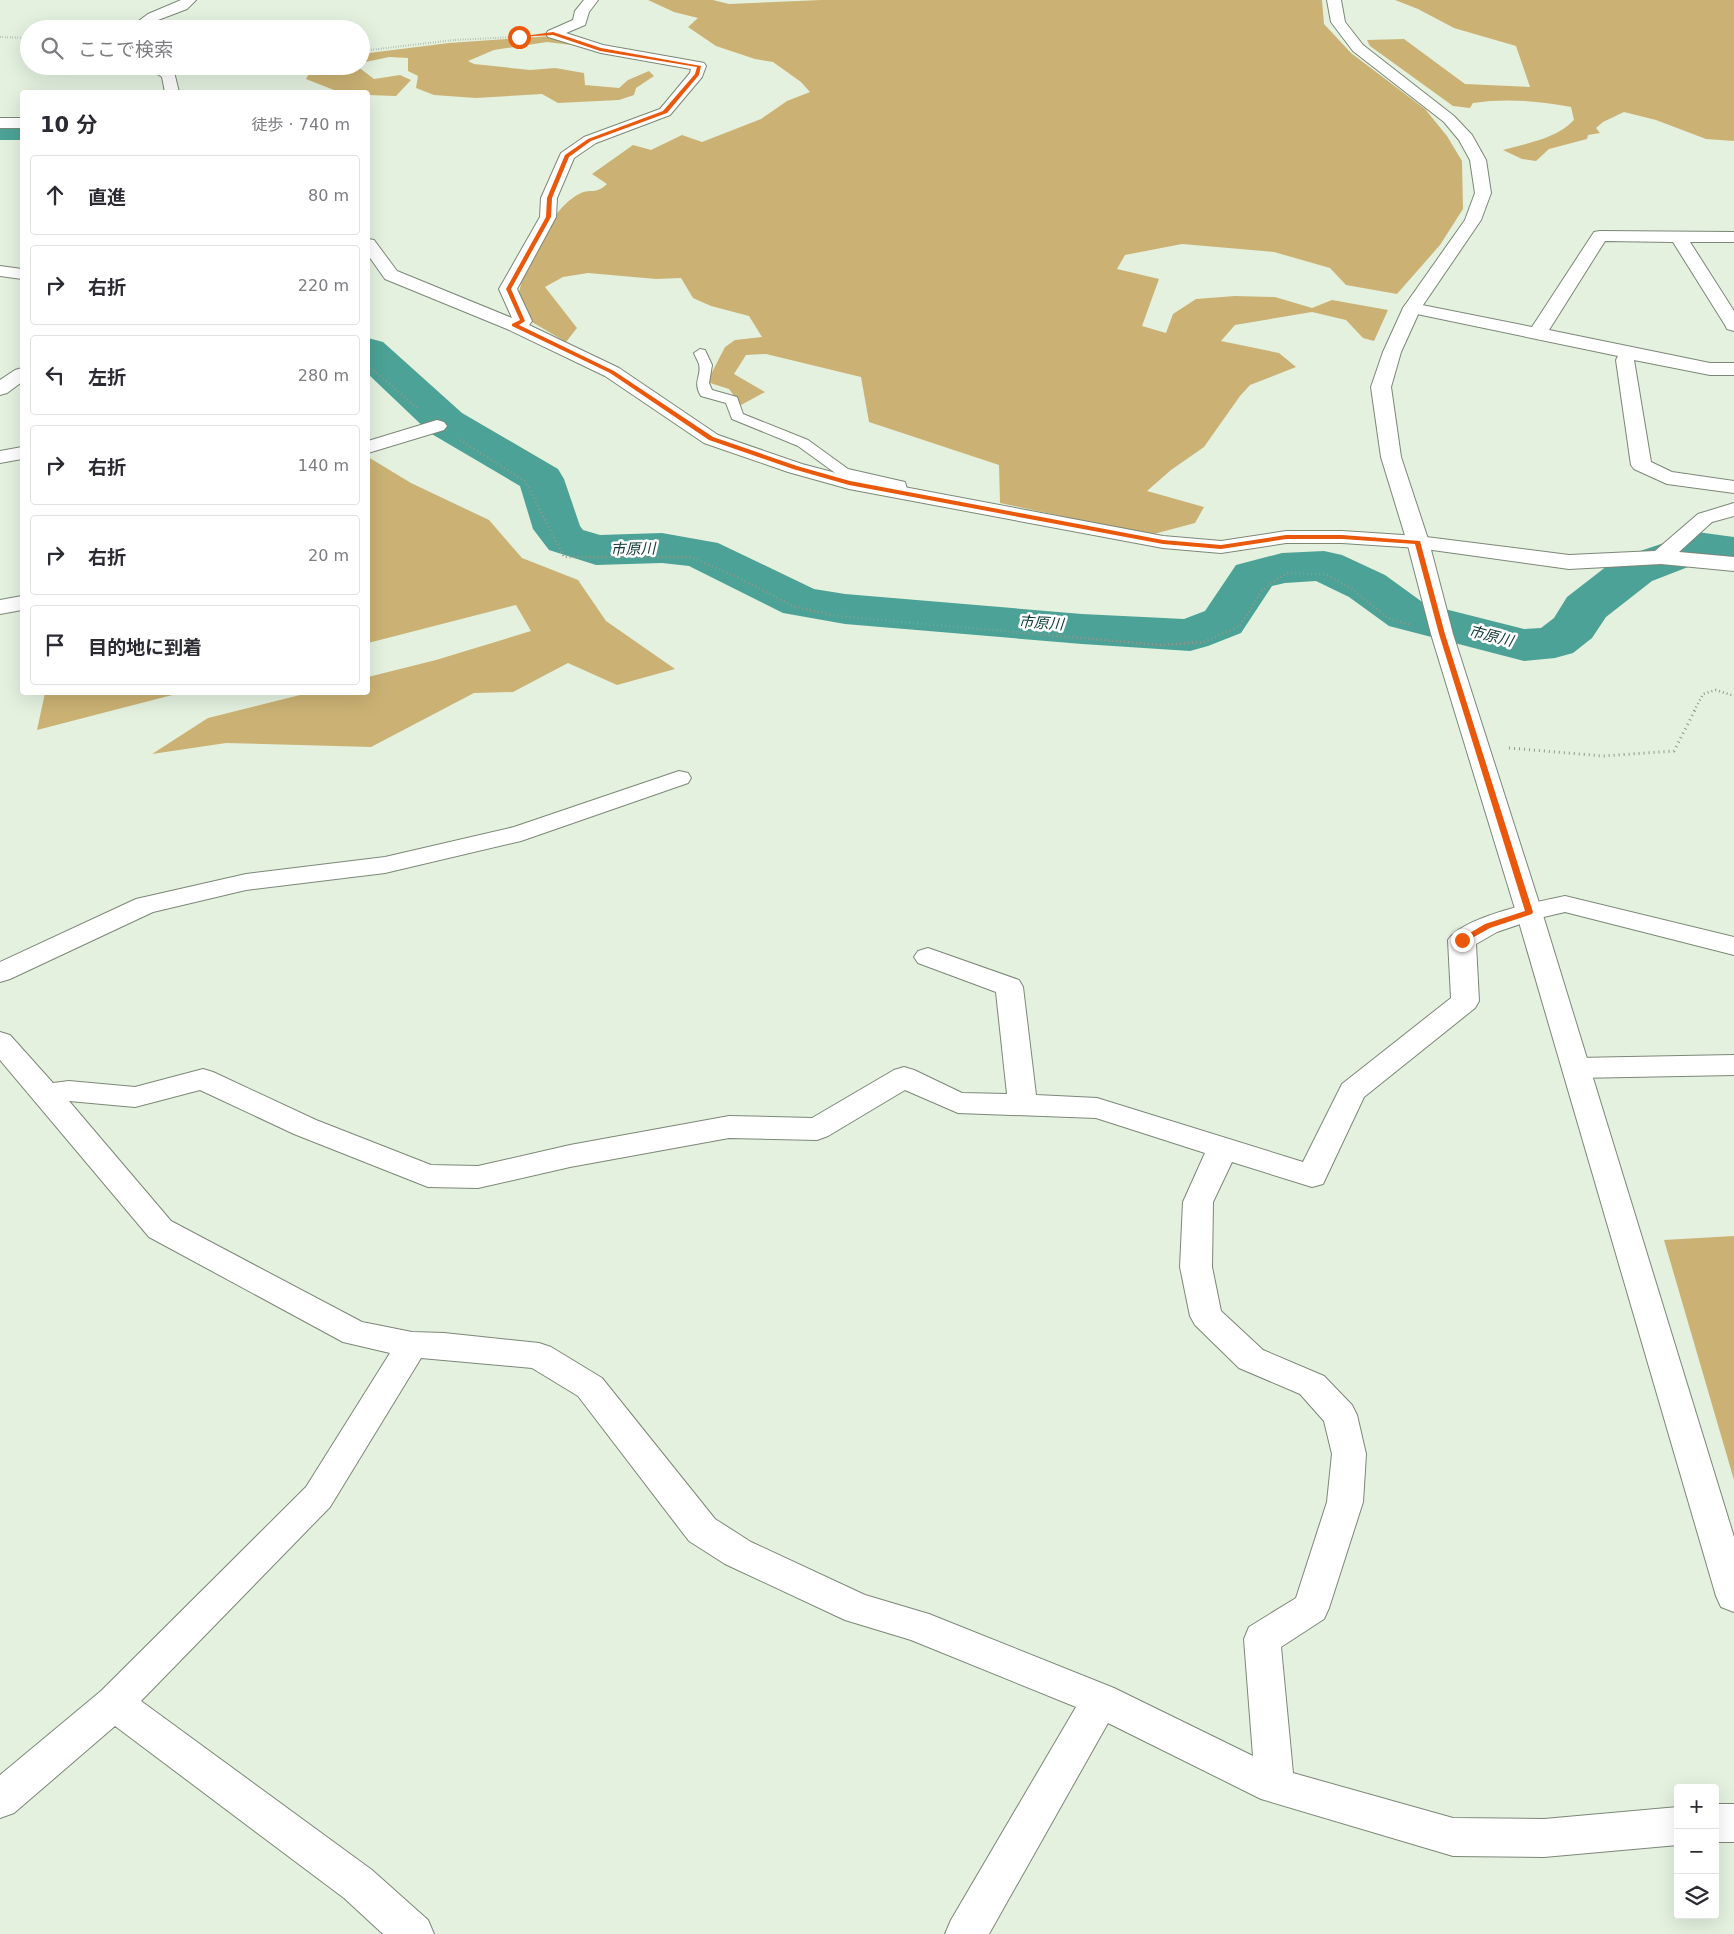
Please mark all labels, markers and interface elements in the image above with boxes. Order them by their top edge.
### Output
search box [20,20,370,75]
route start [508,26,531,49]
icon: search [38,34,66,62]
text: ここで検索 [78,38,173,60]
text: 10 分 [40,113,98,137]
text: 徒歩 · 740 m [252,115,350,134]
icon: ahead [41,181,69,209]
text: 直進 [88,186,126,208]
text: 80 m [308,186,349,205]
icon: right [41,271,69,299]
text: 右折 [88,276,126,298]
text: 220 m [298,276,349,295]
icon: left [41,361,69,389]
text: 左折 [88,366,126,388]
text: 280 m [298,366,349,385]
icon: right [41,451,69,479]
text: 右折 [88,456,126,478]
text: 140 m [298,456,349,475]
water label: 市原川 [610,540,658,558]
icon: right [41,541,69,569]
text: 右折 [88,546,126,568]
text: 20 m [308,546,349,565]
water label: 市原川 [1018,612,1066,634]
water label: 市原川 [1467,622,1517,651]
icon: arrive [41,631,69,659]
text: 目的地に到着 [88,636,202,658]
route end [1451,929,1474,952]
map controls [1674,1784,1719,1919]
button: + [1674,1784,1719,1829]
button: − [1674,1829,1719,1874]
button: layers [1674,1874,1719,1919]

